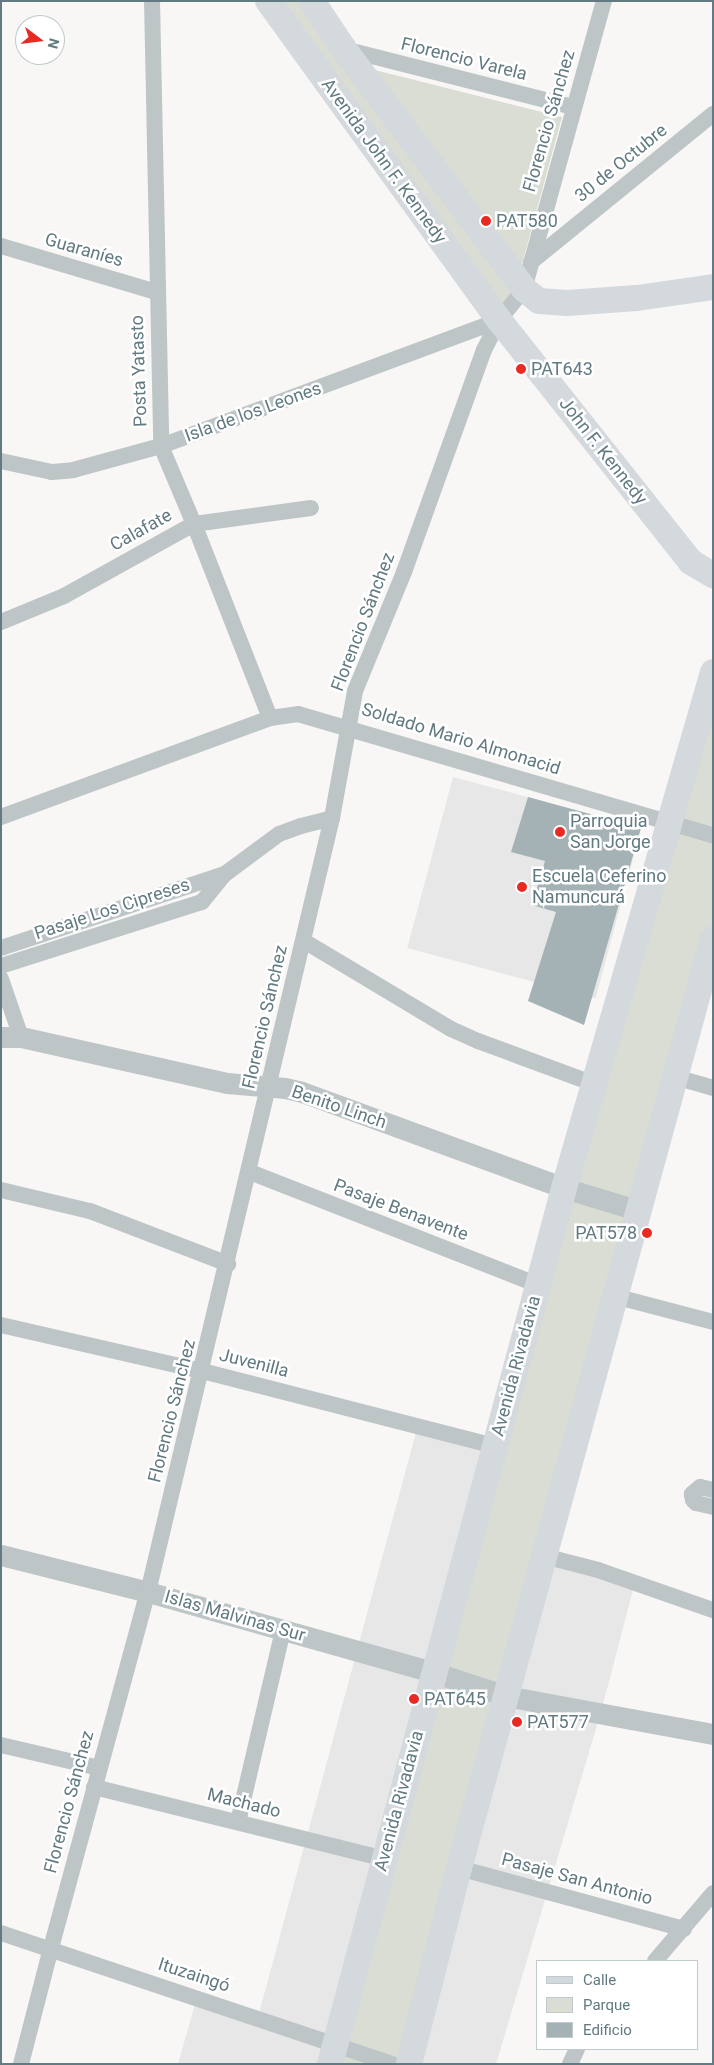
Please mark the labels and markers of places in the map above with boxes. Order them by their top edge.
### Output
place label: PAT580 [496,210,558,232]
marker: PAT580 [480,215,492,227]
place label: PAT643 [531,358,593,380]
marker: PAT643 [515,363,527,375]
place label: Parroquia San Jorge [570,811,651,854]
marker: Parroquia San Jorge [554,826,566,838]
place label: Escuela Ceferino Namuncurá [532,866,667,909]
marker: Escuela Ceferino Namuncurá [516,881,528,893]
place label: PAT578 [575,1222,637,1244]
marker: PAT578 [641,1227,653,1239]
place label: PAT645 [424,1688,486,1710]
marker: PAT645 [408,1693,420,1705]
place label: PAT577 [527,1711,589,1733]
marker: PAT577 [511,1716,523,1728]

